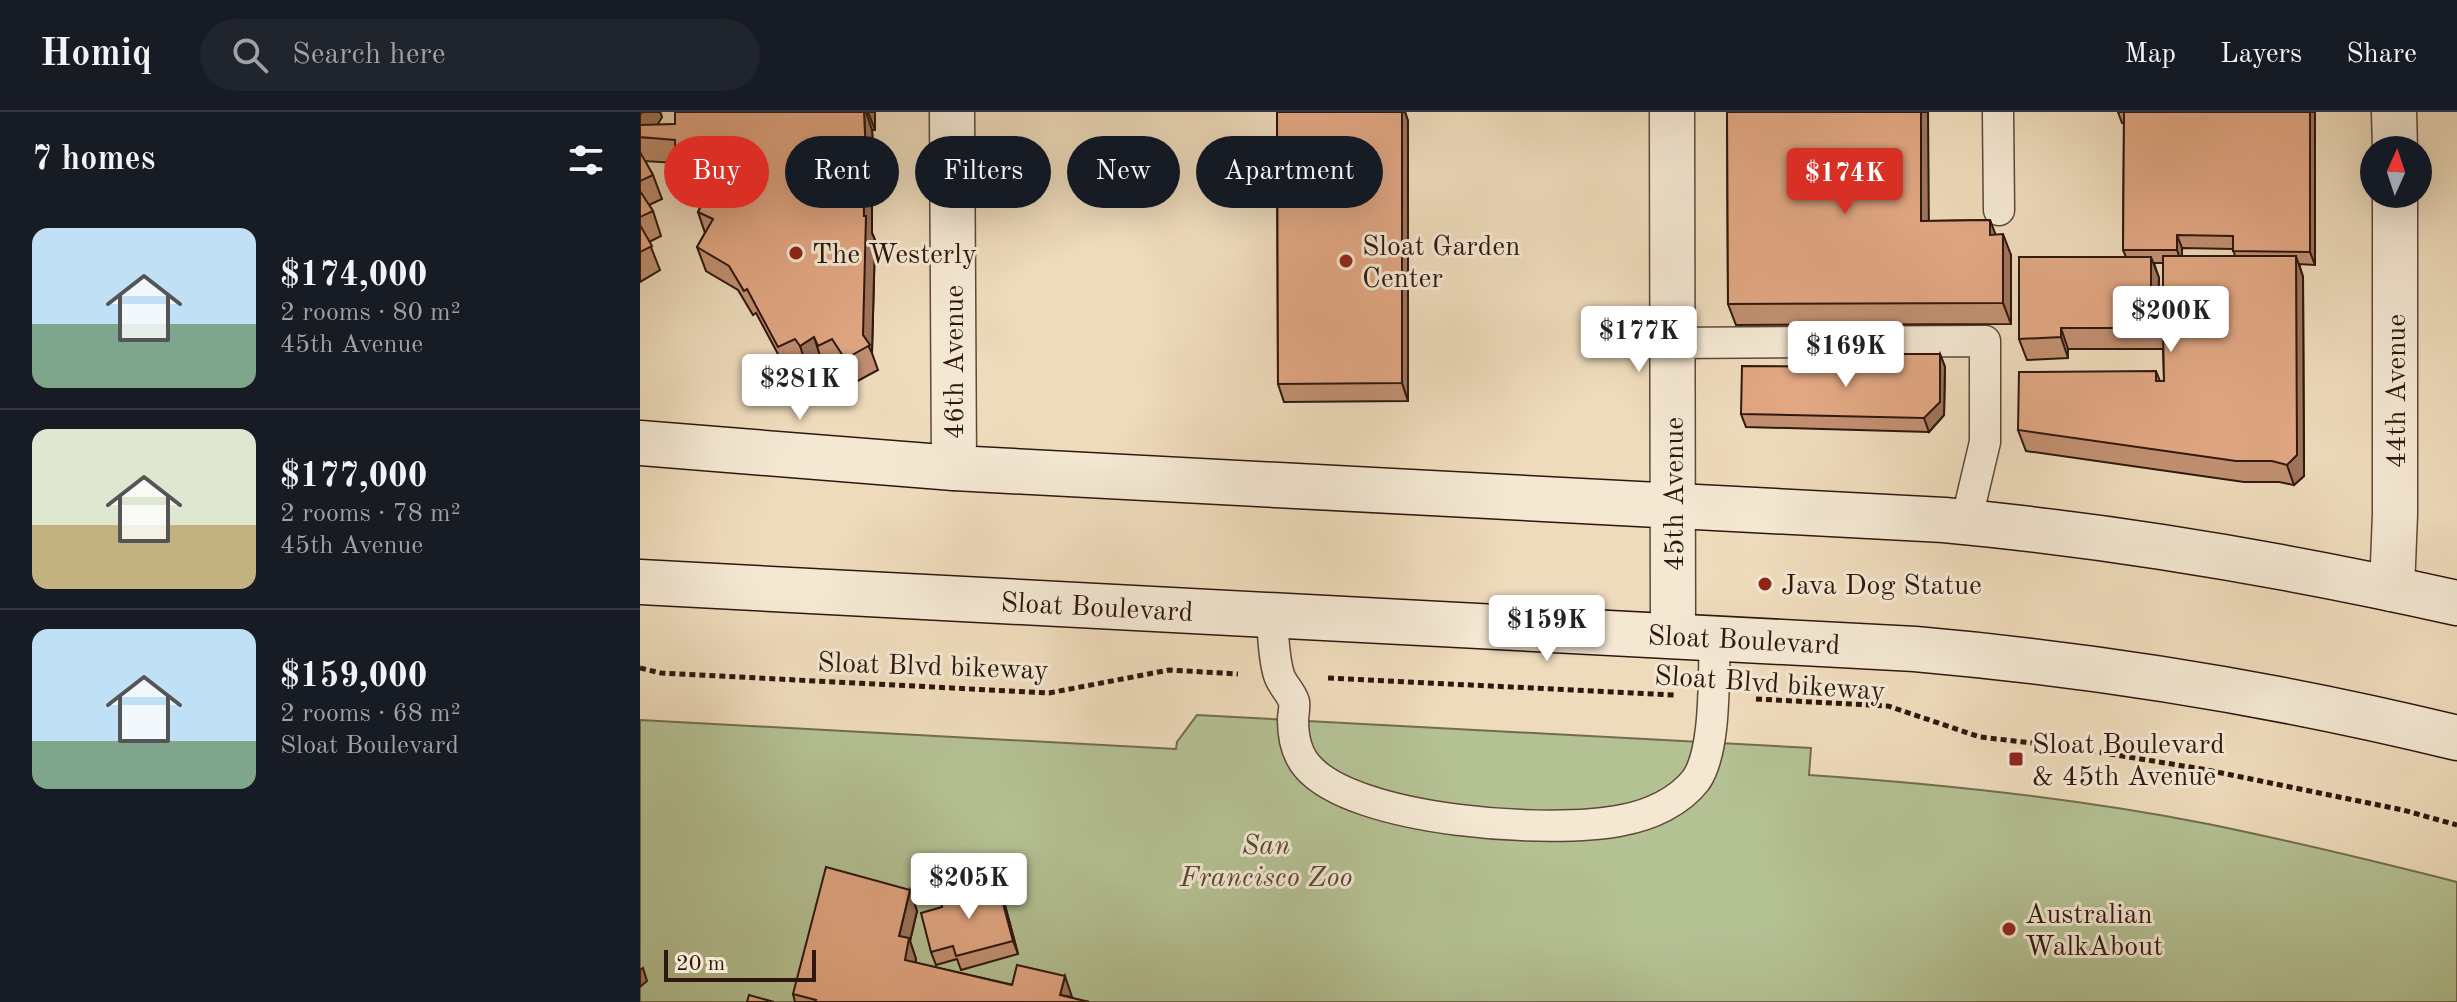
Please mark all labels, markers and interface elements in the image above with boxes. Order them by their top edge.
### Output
search box [200,19,760,91]
icon: search [228,33,272,77]
text: Homiq [40,36,152,74]
text: Search here [292,40,446,70]
text: Map [2124,41,2176,69]
text: Layers [2220,41,2302,69]
text: Share [2346,41,2417,69]
chip: Buy [664,136,769,208]
chip: Rent [785,136,899,208]
chip: Filters [915,136,1051,208]
chip: New [1067,136,1180,208]
chip: Apartment [1196,136,1383,208]
north arrow [2360,136,2432,208]
map controls [2360,136,2432,208]
icon: filters [564,138,608,182]
text: 7 homes [32,143,155,177]
pin: $174K [1789,148,1901,216]
text: $174K [1805,161,1885,187]
place label: Sloat Garden Center [1362,234,1520,294]
place label: The Westerly [812,242,977,270]
marker: The Westerly [787,244,805,262]
marker: Sloat Garden Center [1337,252,1355,270]
text: $174,000 [280,259,428,293]
icon: home [96,260,192,356]
street label: 46th Avenue [942,285,970,439]
pin: $200K [2115,286,2227,354]
text: $200K [2131,299,2211,325]
text: 2 rooms · 80 m² [280,300,461,326]
pin: $177K [1583,306,1695,374]
street label: 44th Avenue [2384,314,2412,468]
text: $177K [1599,319,1679,345]
pin: $169K [1790,321,1902,389]
text: 45th Avenue [280,332,423,358]
text: $169K [1806,334,1886,360]
pin: $281K [744,354,856,422]
text: $281K [760,367,840,393]
street label: 45th Avenue [1662,417,1690,571]
text: $177,000 [280,460,428,494]
icon: home [96,461,192,557]
text: 2 rooms · 78 m² [280,501,461,527]
text: 45th Avenue [280,533,423,559]
place label: Java Dog Statue [1781,573,1982,601]
marker: Java Dog Statue [1756,575,1774,593]
street label: Sloat Boulevard [1000,590,1194,628]
pin: $159K [1491,595,1603,663]
text: $159K [1507,608,1587,634]
street label: Sloat Boulevard [1647,623,1841,661]
street label: Sloat Blvd bikeway [817,650,1049,686]
text: $159,000 [280,660,428,694]
icon: home [96,661,192,757]
street label: Sloat Blvd bikeway [1653,663,1886,707]
text: 2 rooms · 68 m² [280,701,461,727]
place label: Sloat Boulevard & 45th Avenue [2032,732,2225,792]
text: Sloat Boulevard [280,733,459,759]
marker: Sloat Boulevard & 45th Avenue [2007,750,2025,768]
park label: San Francisco Zoo [1179,833,1352,893]
pin: $205K [913,853,1025,921]
text: $205K [929,866,1009,892]
place label: Australian WalkAbout [2025,902,2163,962]
marker: Australian WalkAbout [2000,920,2018,938]
scale bar [664,946,816,982]
text: 20 m [676,953,725,975]

